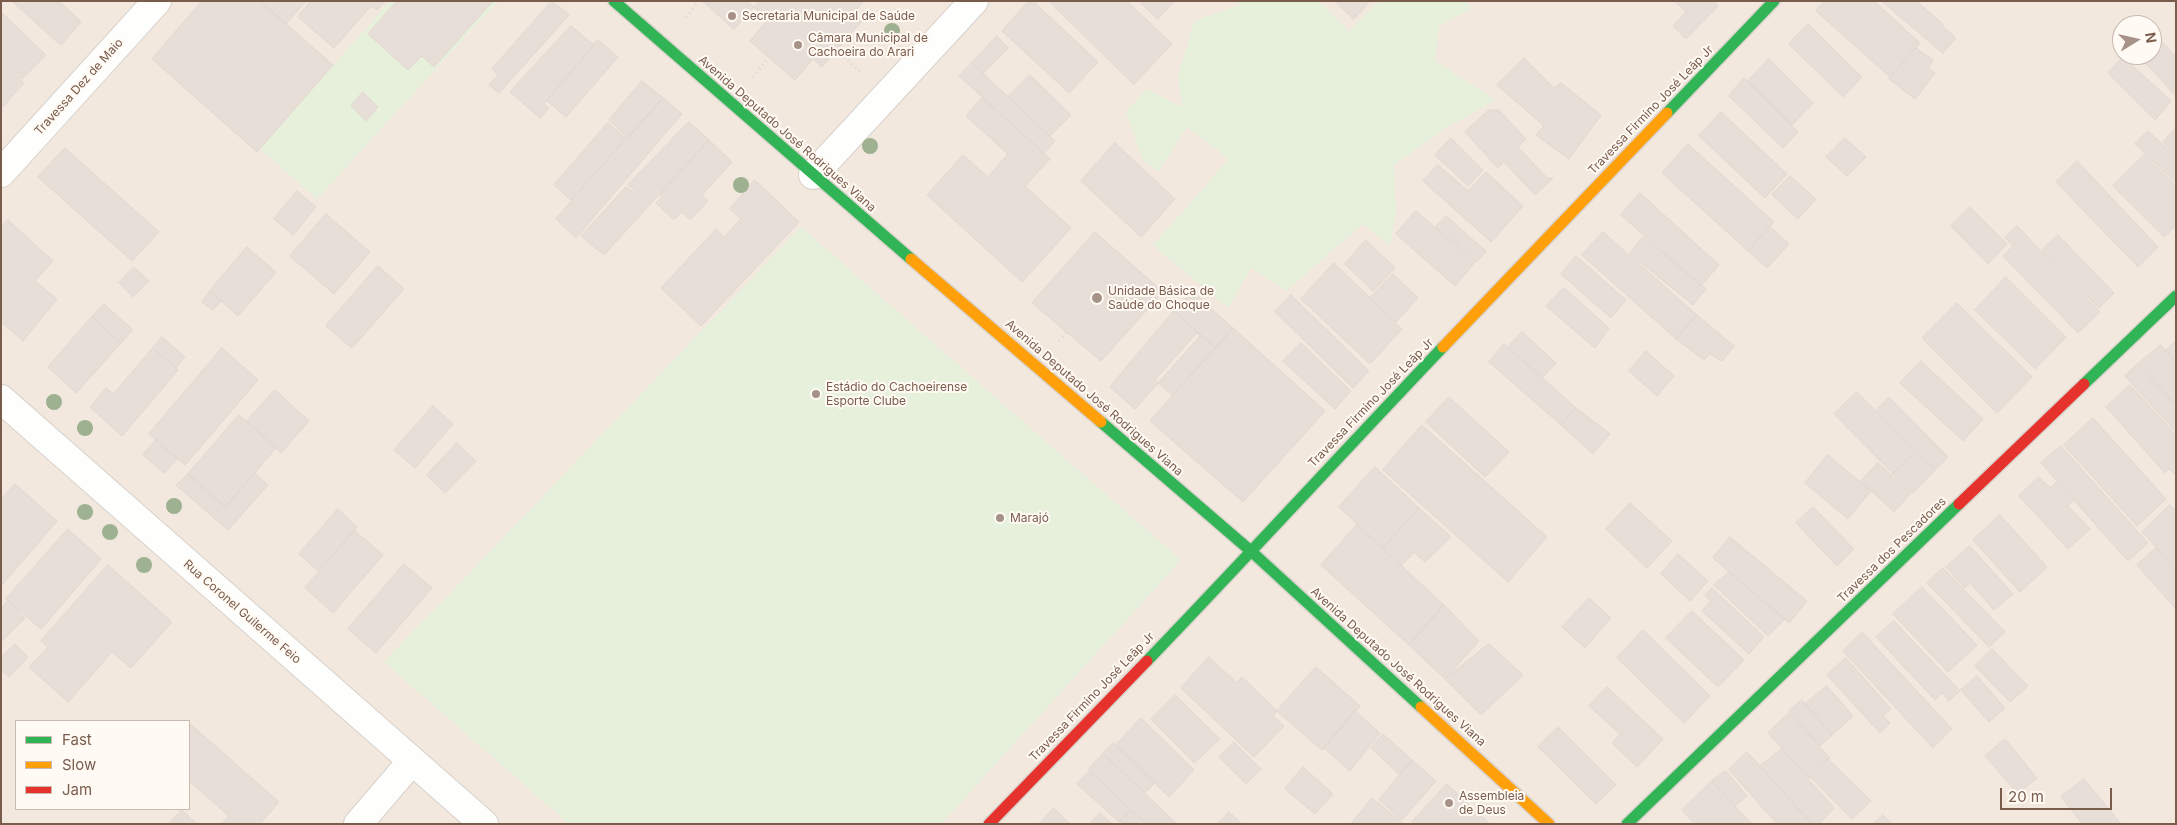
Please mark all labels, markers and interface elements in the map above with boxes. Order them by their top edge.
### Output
place label: Secretaria Municipal de Saúde [742,9,915,23]
marker: Secretaria Municipal de Saúde [726,10,738,22]
north arrow [2112,15,2162,65]
place label: Câmara Municipal de Cachoeira do Arari [808,31,928,59]
text: N [2142,31,2161,44]
street label: Travessa Dez de Maio [32,36,126,138]
marker: Câmara Municipal de Cachoeira do Arari [792,39,804,51]
street label: Travessa Firmino José Leãp Jr [1585,43,1717,177]
street label: Avenida Deputado José Rodrigues Viana [695,53,879,215]
place label: Unidade Básica de Saúde do Choque [1108,284,1214,312]
marker: Unidade Básica de Saúde do Choque [1090,291,1104,305]
street label: Avenida Deputado José Rodrigues Viana [1002,317,1186,479]
street label: Travessa Firmino José Leãp Jr [1305,336,1437,470]
place label: Estádio do Cachoeirense Esporte Clube [826,380,967,408]
marker: Estádio do Cachoeirense Esporte Clube [810,388,822,400]
street label: Travessa dos Pescadores [1835,494,1949,606]
place label: Marajó [1010,511,1049,525]
marker: Marajó [994,512,1006,524]
street label: Rua Coronel Guilerme Feio [180,557,304,667]
street label: Avenida Deputado José Rodrigues Viana [1308,585,1488,749]
street label: Travessa Firmino José Leãp Jr [1026,630,1158,764]
legend [15,720,190,810]
text: Fast [62,730,92,749]
text: Slow [62,755,96,774]
scale bar [2002,778,2114,810]
text: Jam [62,780,92,799]
text: 20 m [2008,787,2044,806]
place label: Assembleia de Deus [1459,789,1524,817]
marker: Assembleia de Deus [1443,797,1455,809]

